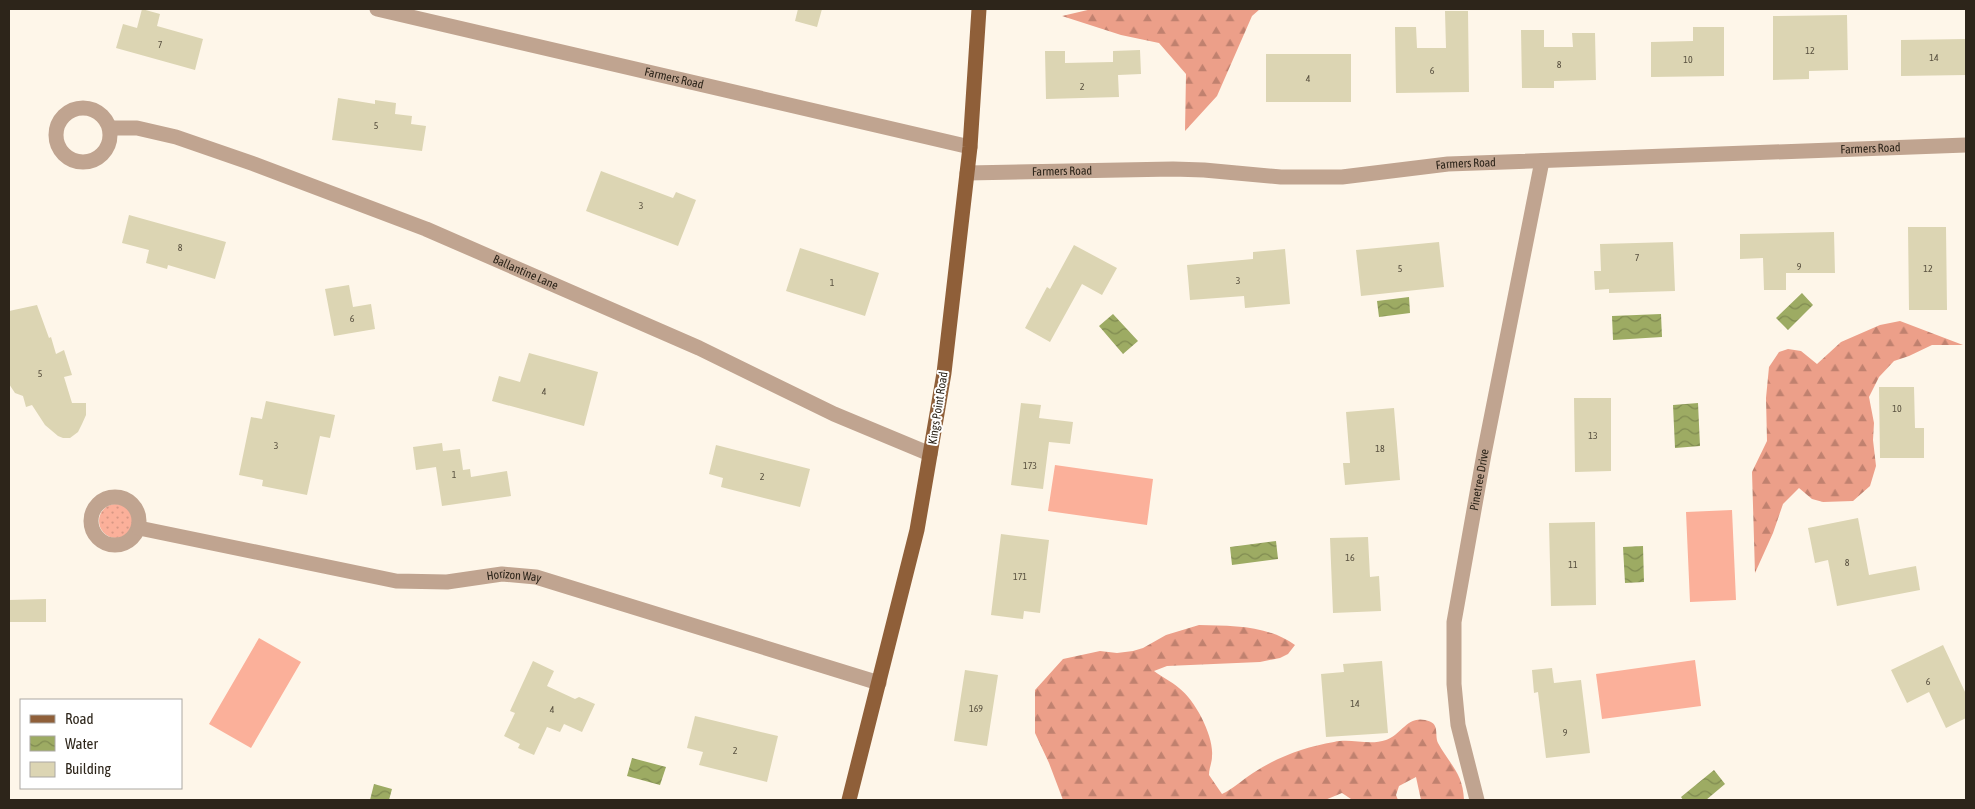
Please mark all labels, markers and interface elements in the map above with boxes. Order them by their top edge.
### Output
house number: 7 [158,39,163,50]
house number: 12 [1805,45,1815,56]
house number: 14 [1929,52,1939,63]
house number: 10 [1683,54,1693,65]
house number: 8 [1557,59,1562,70]
street label: Farmers Road [643,64,705,92]
house number: 6 [1430,65,1435,76]
house number: 4 [1306,73,1311,84]
house number: 2 [1080,81,1085,92]
house number: 5 [374,120,379,131]
street label: Farmers Road [1840,140,1901,157]
street label: Farmers Road [1435,155,1496,172]
street label: Farmers Road [1032,164,1092,179]
house number: 3 [639,200,644,211]
house number: 8 [178,242,183,253]
street label: Ballantine Lane [491,252,560,293]
house number: 7 [1635,252,1640,263]
house number: 9 [1797,261,1802,272]
house number: 5 [1398,263,1403,274]
house number: 12 [1923,263,1933,274]
house number: 3 [1236,275,1241,286]
house number: 1 [830,277,835,288]
house number: 6 [350,313,355,324]
house number: 5 [38,368,43,379]
street label: Kings Point Road [925,371,951,445]
house number: 4 [542,386,547,397]
house number: 10 [1892,403,1902,414]
house number: 13 [1588,430,1598,441]
house number: 3 [274,440,279,451]
house number: 18 [1375,443,1385,454]
street label: Pinetree Drive [1467,448,1492,512]
house number: 173 [1023,460,1037,471]
house number: 1 [452,469,457,480]
house number: 2 [760,471,765,482]
house number: 16 [1345,552,1355,563]
house number: 8 [1845,557,1850,568]
house number: 11 [1568,559,1578,570]
street label: Horizon Way [486,567,543,585]
house number: 171 [1013,571,1027,582]
house number: 6 [1926,676,1931,687]
house number: 14 [1350,698,1360,709]
legend [20,699,182,789]
house number: 169 [969,703,983,714]
house number: 4 [550,704,555,715]
text: Road [65,710,94,727]
house number: 9 [1563,727,1568,738]
text: Water [65,735,98,752]
house number: 2 [733,745,738,756]
text: Building [65,760,111,777]

